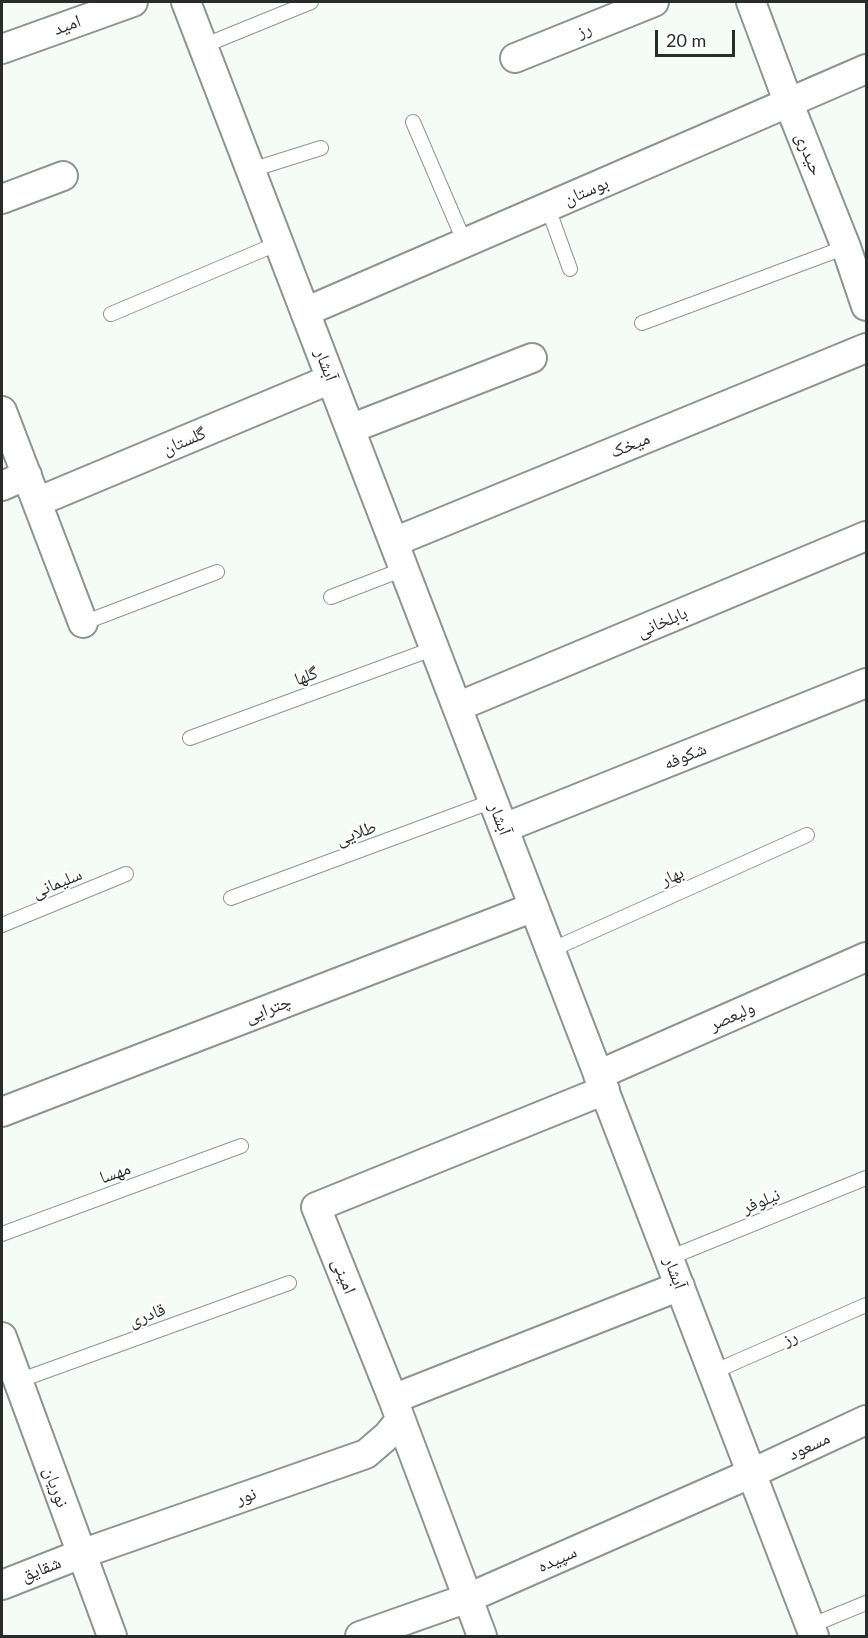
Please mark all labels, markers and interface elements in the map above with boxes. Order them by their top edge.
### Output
street label: امید [50,10,84,40]
street label: رز [574,17,594,43]
scale bar [658,18,738,56]
text: 20 m [666,29,706,51]
street label: حیدری [791,129,827,179]
street label: بوستان [560,172,612,210]
street label: آبشار [310,346,342,384]
street label: گلستان [159,422,209,460]
street label: میخک [607,427,653,463]
street label: بابلخانی [634,602,690,642]
street label: گلها [291,662,321,690]
street label: شکوفه [660,738,710,774]
street label: آبشار [484,800,516,838]
street label: طلایی [333,816,379,850]
street label: بهار [657,861,687,891]
street label: سلیمانی [29,863,85,903]
street label: چترایی [242,990,294,1028]
street label: ولیعصر [706,996,758,1036]
street label: مهسا [96,1157,134,1189]
street label: نیلوفر [739,1184,783,1218]
street label: آبشار [659,1254,691,1292]
street label: امینی [327,1255,361,1297]
street label: قادری [126,1298,168,1332]
street label: رز [779,1325,801,1351]
street label: مسعود [785,1427,833,1465]
street label: نوریان [39,1464,73,1510]
street label: نور [233,1482,259,1510]
street label: سپیده [534,1541,580,1577]
street label: شقایق [18,1552,64,1586]

